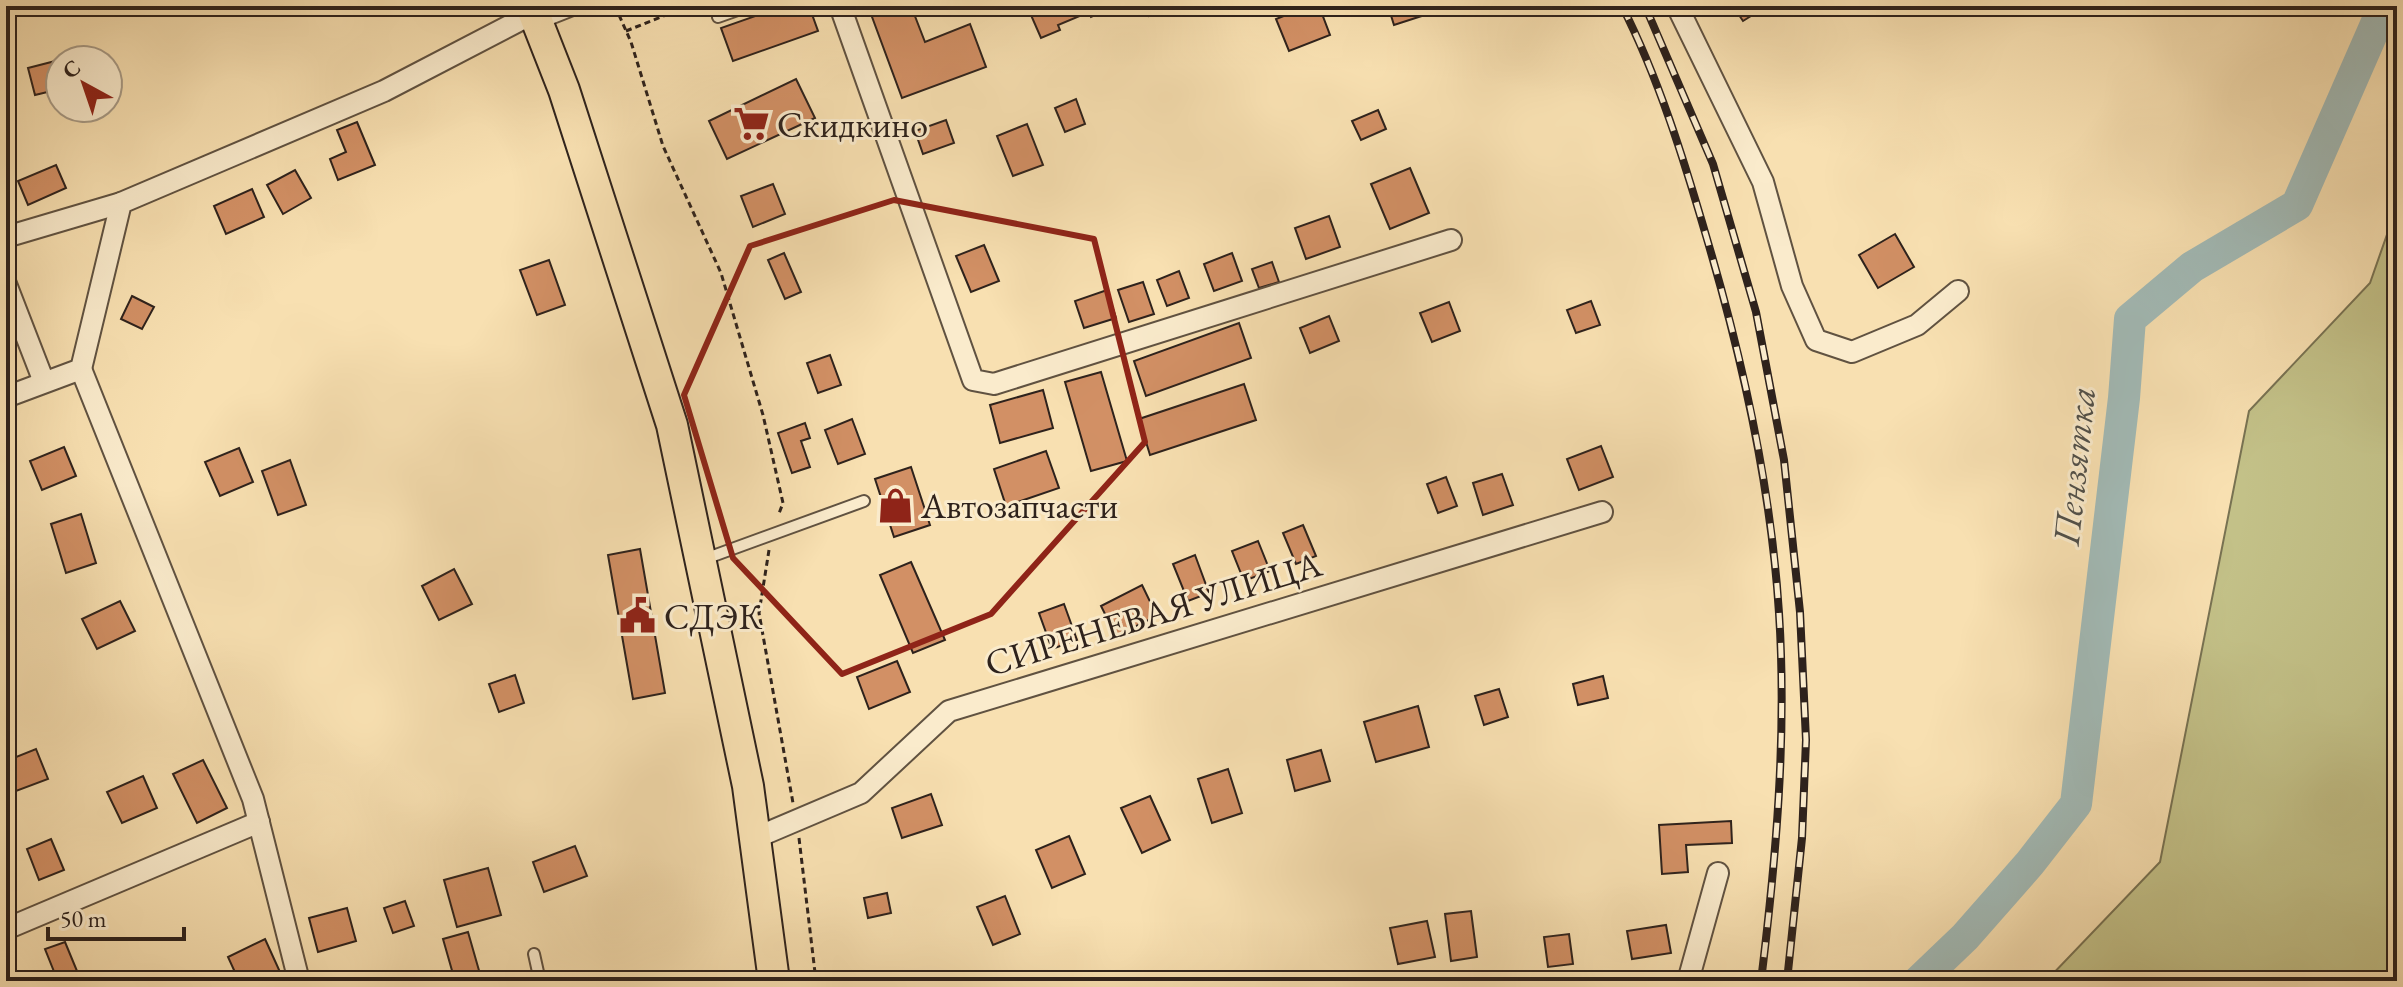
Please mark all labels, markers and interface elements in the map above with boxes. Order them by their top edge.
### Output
north arrow [44,44,124,124]
text: С [56,53,87,85]
place label: Скидкино [777,101,928,148]
supermarket icon: Скидкино [732,105,770,143]
water label: Пензятка [2041,384,2106,549]
place label: Автозапчасти [920,482,1118,529]
shop icon: Автозапчасти [876,486,914,524]
street label: СИРЕНЕВАЯ УЛИЦА [979,540,1328,687]
place label: СДЭК [664,593,762,640]
public building icon: СДЭК [619,597,657,635]
scale bar [48,891,184,941]
text: 50 m [60,903,107,934]

